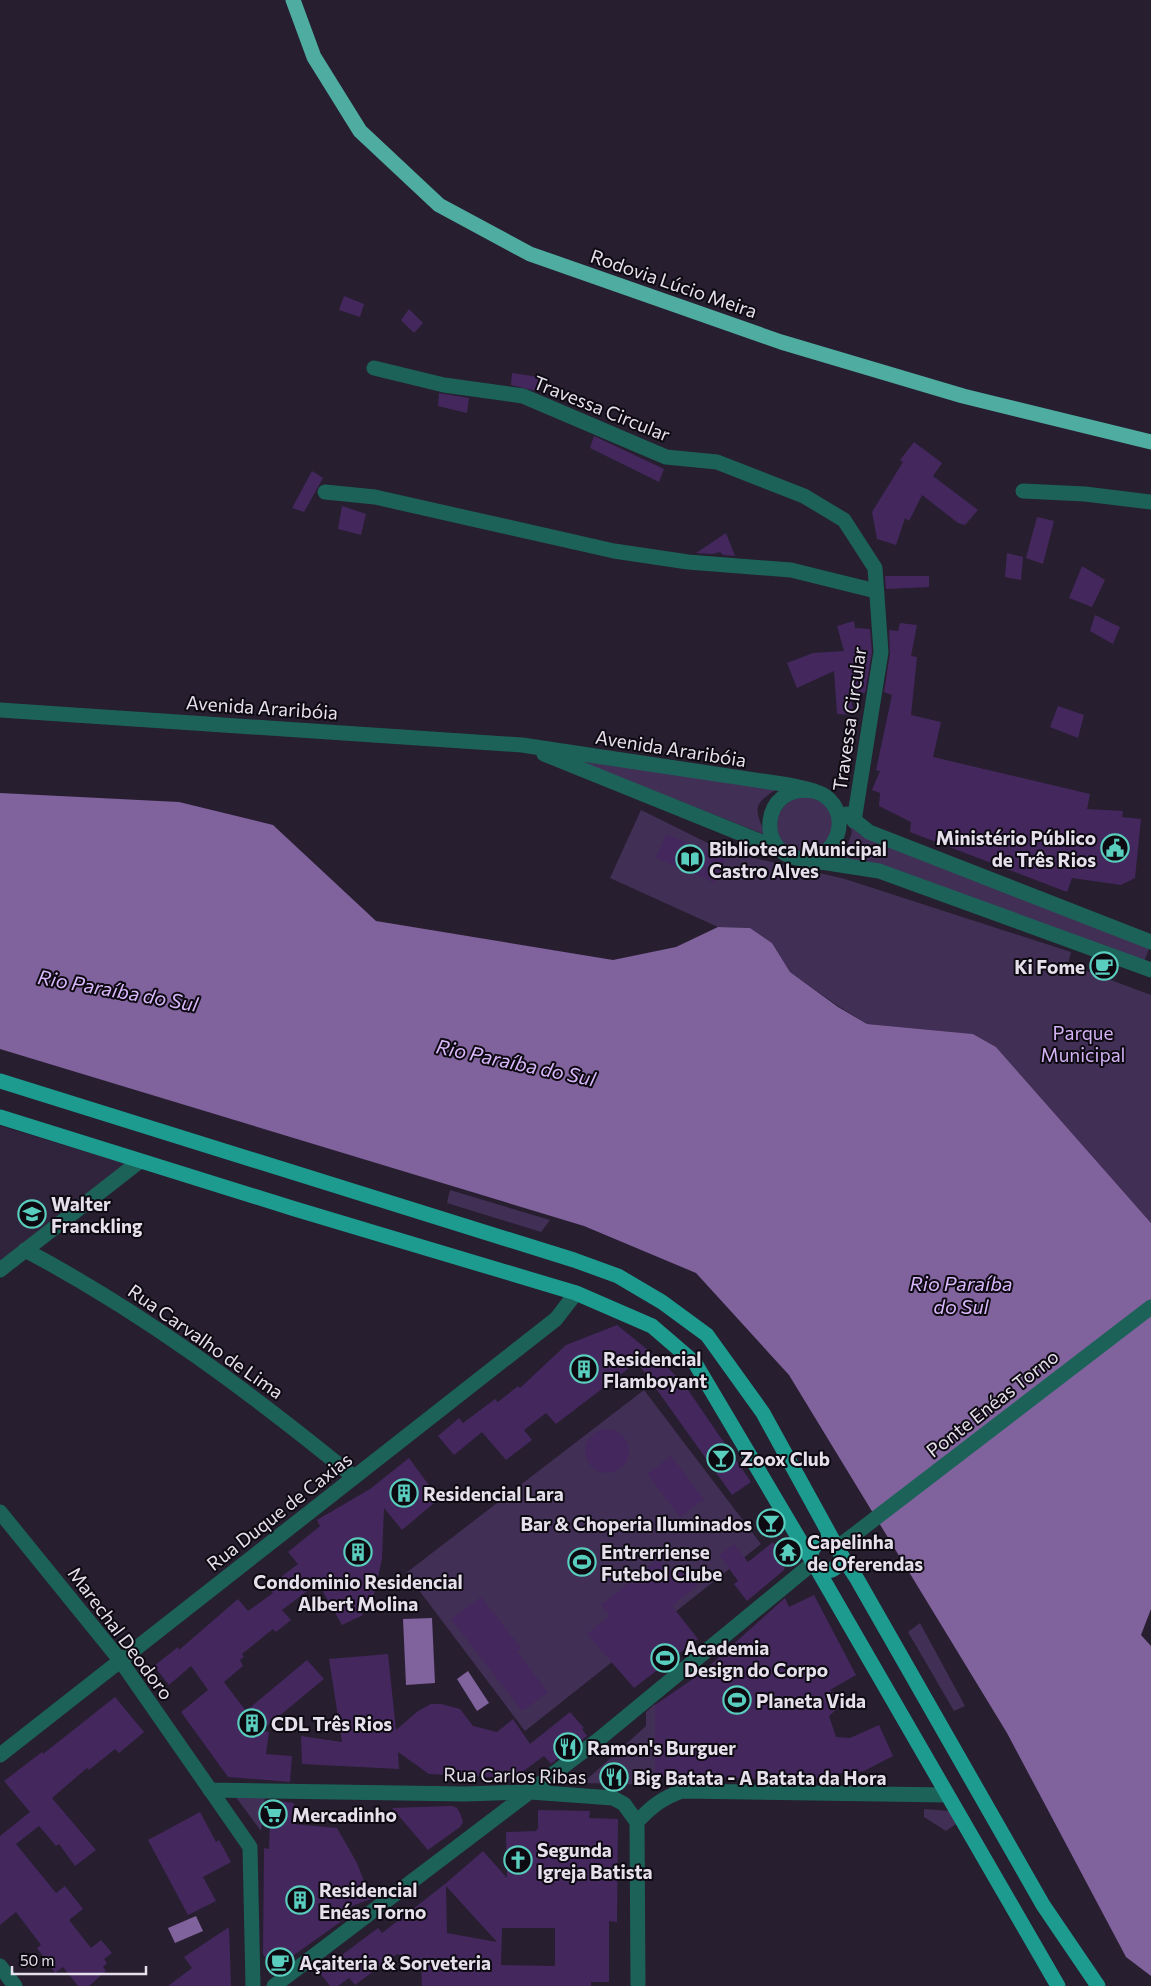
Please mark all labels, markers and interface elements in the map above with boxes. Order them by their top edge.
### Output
street label: Rodovia Lúcio Meira [588,244,760,322]
street label: Travessa Circular [530,370,674,446]
street label: Travessa Circular [827,645,871,793]
street label: Avenida Araribóia [185,690,339,724]
street label: Avenida Araribóia [594,725,748,771]
place label: Ministério Público de Três Rios [936,826,1096,871]
public building icon: Ministério Público de Três Rios [1100,833,1130,863]
place label: Biblioteca Municipal Castro Alves [709,837,887,882]
library icon: Biblioteca Municipal Castro Alves [675,844,705,874]
cafe icon: Ki Fome [1089,951,1119,981]
place label: Ki Fome [1014,955,1085,978]
water label: Rio Paraíba do Sul [36,964,201,1016]
park label: Parque Municipal [1041,1021,1125,1066]
water label: Rio Paraíba do Sul [434,1033,599,1091]
place label: Walter Franckling [51,1192,143,1237]
school or university icon: Walter Franckling [17,1199,47,1229]
water label: Rio Paraíba do Sul [909,1271,1013,1318]
street label: Rua Carvalho de Lima [124,1279,288,1403]
street label: Ponte Enéas Torno [921,1344,1063,1462]
place label: Residencial Flamboyant [603,1347,707,1392]
building icon: Residencial Flamboyant [569,1354,599,1384]
bar icon: Zoox Club [706,1443,736,1473]
street label: Rua Duque de Caxias [202,1447,356,1575]
place label: Zoox Club [740,1447,830,1470]
building icon: Residencial Lara [389,1478,419,1508]
place label: Residencial Lara [423,1482,564,1505]
bar icon: Bar & Choperia Iluminados [756,1508,786,1538]
place label: Bar & Choperia Iluminados [520,1512,752,1535]
place label: Capelinha de Oferendas [807,1530,923,1575]
building icon: Condominio Residencial Albert Molina [343,1537,373,1567]
temple icon: Capelinha de Oferendas [773,1537,803,1567]
place label: Entrerriense Futebol Clube [601,1540,722,1585]
sports icon: Entrerriense Futebol Clube [567,1547,597,1577]
street label: Marechal Deodoro [64,1562,178,1704]
place label: Condominio Residencial Albert Molina [253,1570,463,1615]
place label: Academia Design do Corpo [684,1636,828,1681]
sports icon: Academia Design do Corpo [650,1643,680,1673]
sports icon: Planeta Vida [722,1685,752,1715]
place label: Planeta Vida [756,1689,866,1712]
building icon: CDL Três Rios [237,1708,267,1738]
place label: CDL Três Rios [271,1712,392,1735]
restaurant icon: Ramon's Burguer [553,1732,583,1762]
place label: Ramon's Burguer [587,1736,736,1759]
street label: Rua Carlos Ribas [443,1762,587,1788]
restaurant icon: Big Batata - A Batata da Hora [599,1762,629,1792]
place label: Big Batata - A Batata da Hora [633,1766,887,1789]
supermarket icon: Mercadinho [258,1799,288,1829]
place label: Mercadinho [292,1803,397,1826]
place label: Segunda Igreja Batista [537,1838,653,1883]
church icon: Segunda Igreja Batista [503,1845,533,1875]
place label: Residencial Enéas Torno [319,1878,426,1923]
building icon: Residencial Enéas Torno [285,1885,315,1915]
scale bar [12,1944,146,1976]
cafe icon: Açaiteria & Sorveteria [265,1947,295,1977]
text: 50 m [20,1951,54,1969]
place label: Açaiteria & Sorveteria [299,1951,491,1974]

